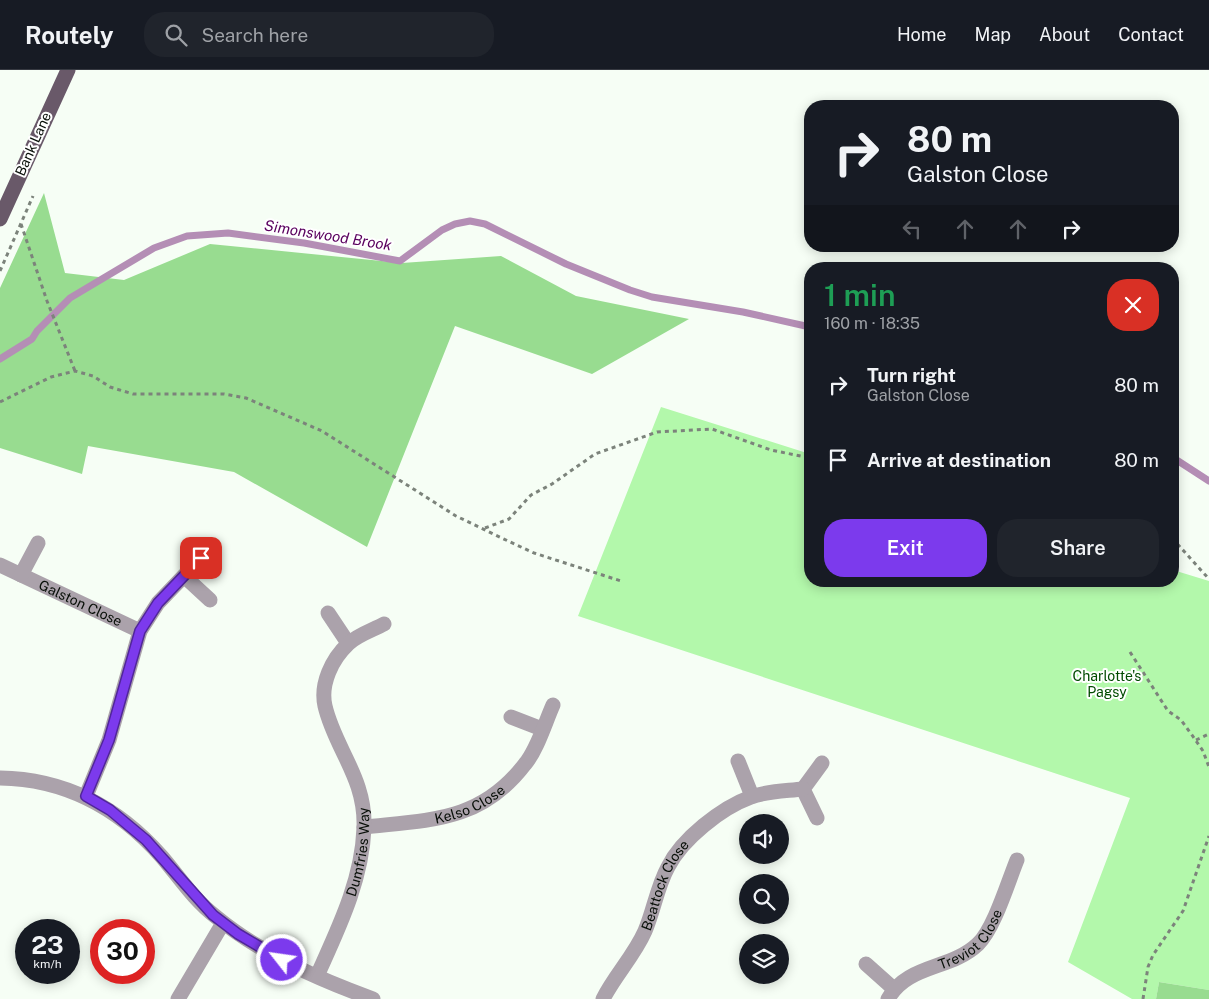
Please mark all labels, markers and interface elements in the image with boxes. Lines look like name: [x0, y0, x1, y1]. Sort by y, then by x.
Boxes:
search box: [144, 12, 494, 57]
text: Routely: [25, 21, 114, 49]
icon: search: [162, 21, 190, 49]
text: Search here: [202, 24, 308, 46]
text: Home: [897, 24, 947, 45]
text: Map: [975, 24, 1011, 45]
text: About: [1039, 24, 1090, 45]
text: Contact: [1118, 24, 1184, 45]
street label: Bank Lane: [12, 110, 54, 178]
text: 80 m: [907, 119, 992, 160]
icon: right: [824, 120, 889, 185]
text: Galston Close: [907, 161, 1048, 187]
icon: left: [898, 215, 926, 243]
icon: ahead: [951, 215, 979, 243]
icon: ahead: [1004, 215, 1032, 243]
icon: right: [1057, 215, 1085, 243]
water label: Simonswood Brook: [263, 217, 394, 254]
text: 1 min: [824, 277, 895, 313]
button: close: [1107, 279, 1159, 331]
text: 160 m · 18:35: [824, 314, 920, 333]
text: Turn right: [867, 364, 956, 386]
icon: right: [824, 371, 852, 399]
text: 80 m: [1114, 374, 1159, 396]
text: Galston Close: [867, 386, 970, 405]
icon: arrive: [824, 446, 852, 474]
text: Arrive at destination: [867, 449, 1051, 471]
text: 80 m: [1114, 449, 1159, 471]
button: Exit: [824, 519, 987, 577]
button: Share: [997, 519, 1159, 577]
pin: [180, 537, 222, 579]
icon: arrive: [187, 544, 215, 572]
street label: Galston Close: [36, 577, 125, 629]
park label: Charlotte's Pagsy: [1073, 668, 1141, 700]
street label: Kelso Close: [433, 782, 508, 827]
street label: Dumfries Way: [343, 806, 372, 898]
map controls: [739, 814, 789, 984]
button: sound: [739, 814, 789, 864]
street label: Beattock Close: [638, 837, 692, 933]
button: search: [739, 874, 789, 924]
street label: Treviot Close: [936, 907, 1005, 973]
speed limit sign: 30: [90, 919, 155, 984]
text: 23: [31, 930, 64, 960]
position arrow: [255, 933, 307, 985]
button: layers: [739, 934, 789, 984]
text: km/h: [33, 957, 62, 971]

